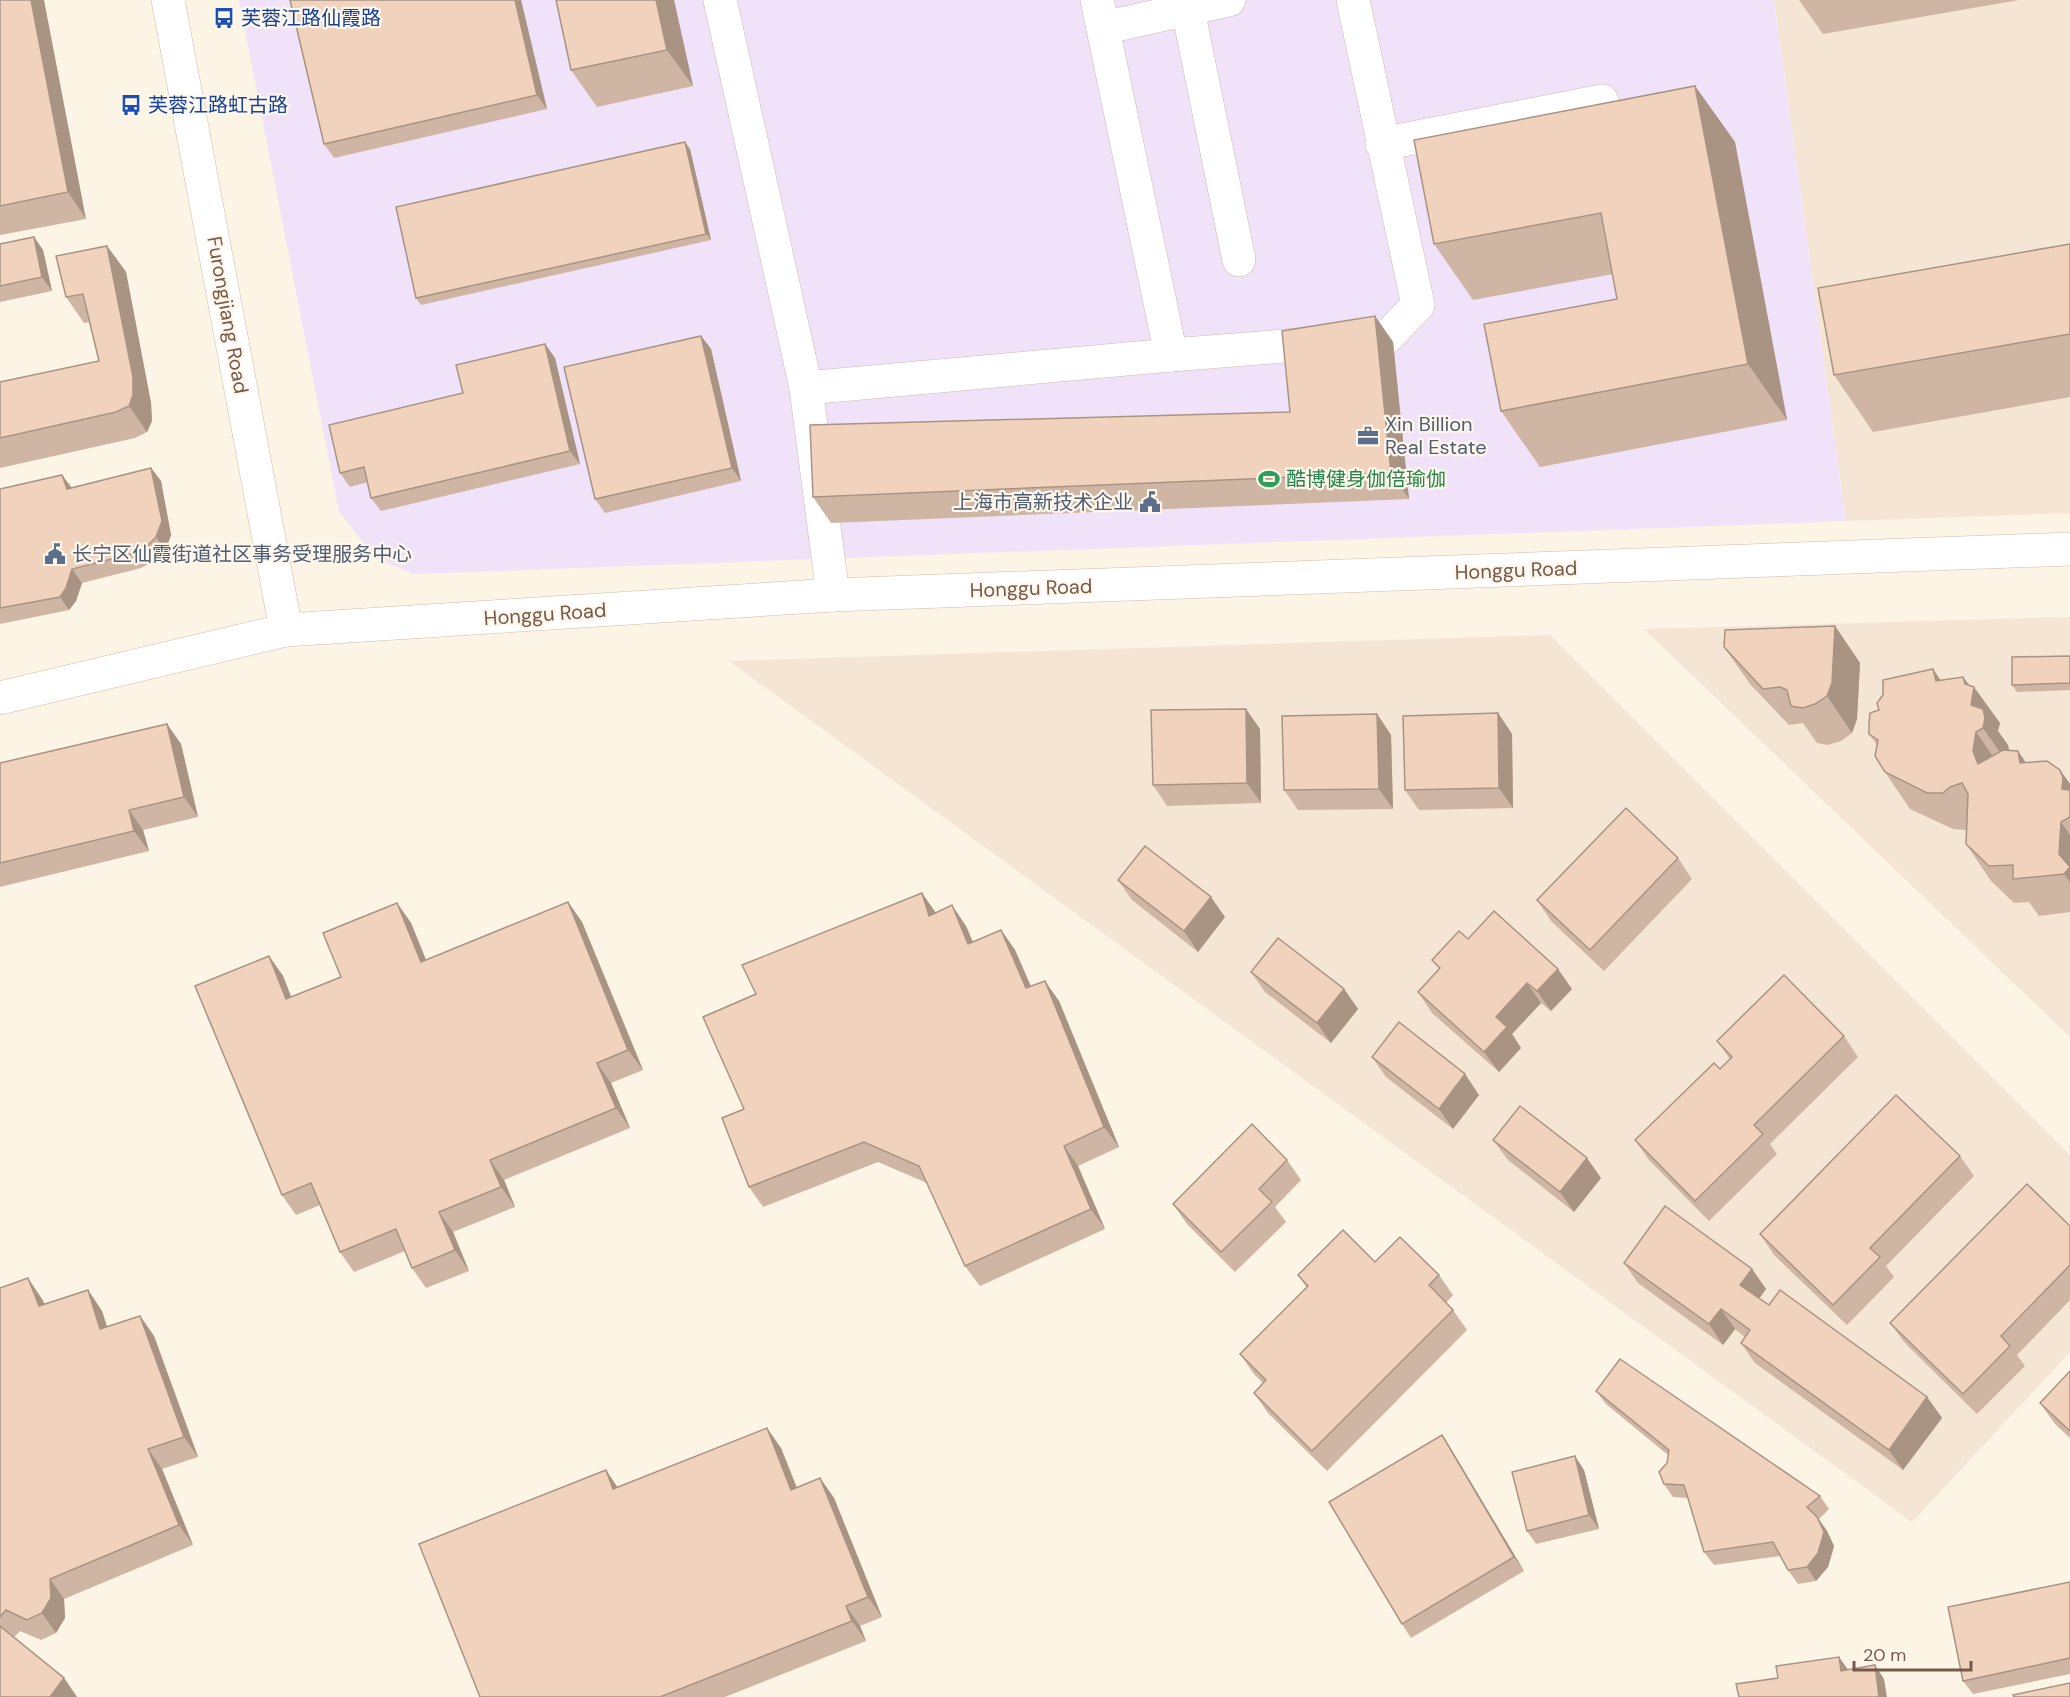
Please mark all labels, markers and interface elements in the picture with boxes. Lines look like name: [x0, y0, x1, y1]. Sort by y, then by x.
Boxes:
place label: 芙蓉江路仙霞路: [241, 5, 381, 31]
bus stop icon: 芙蓉江路仙霞路: [212, 6, 236, 30]
place label: 芙蓉江路虹古路: [148, 92, 288, 118]
bus stop icon: 芙蓉江路虹古路: [119, 93, 143, 117]
street label: Furongjiang Road: [201, 234, 255, 396]
place label: Xin Billion Real Estate: [1385, 411, 1487, 460]
office icon: Xin Billion Real Estate: [1356, 424, 1380, 448]
place label: 酷博健身伽倍瑜伽: [1286, 466, 1446, 492]
sports icon: 酷博健身伽倍瑜伽: [1257, 467, 1281, 491]
place label: 上海市高新技术企业: [953, 489, 1133, 515]
public building icon: 上海市高新技术企业: [1138, 490, 1162, 514]
place label: 长宁区仙霞街道社区事务受理服务中心: [72, 541, 412, 567]
public building icon: 长宁区仙霞街道社区事务受理服务中心: [43, 542, 67, 566]
street label: Honggu Road: [1454, 555, 1578, 585]
street label: Honggu Road: [969, 573, 1093, 603]
street label: Honggu Road: [483, 597, 607, 631]
scale bar: [1854, 1634, 1971, 1672]
text: 20 m: [1863, 1643, 1906, 1667]

